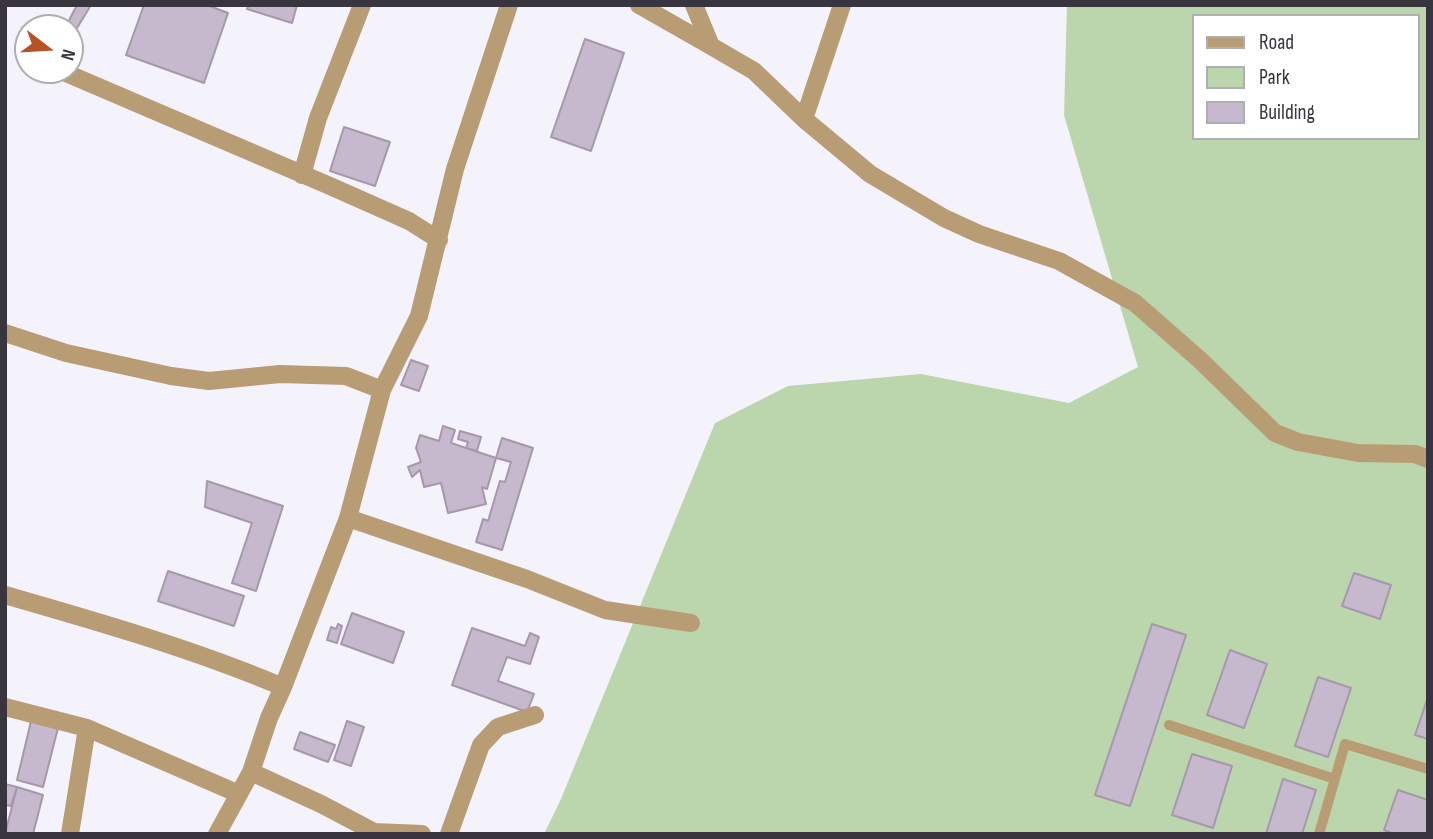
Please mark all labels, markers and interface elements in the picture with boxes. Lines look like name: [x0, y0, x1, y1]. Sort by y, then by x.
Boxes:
north arrow: [14, 14, 84, 84]
legend: [1192, 14, 1419, 140]
text: Road: [1259, 30, 1294, 55]
text: N: [55, 46, 80, 63]
text: Park: [1259, 65, 1290, 90]
text: Building: [1259, 100, 1315, 125]

